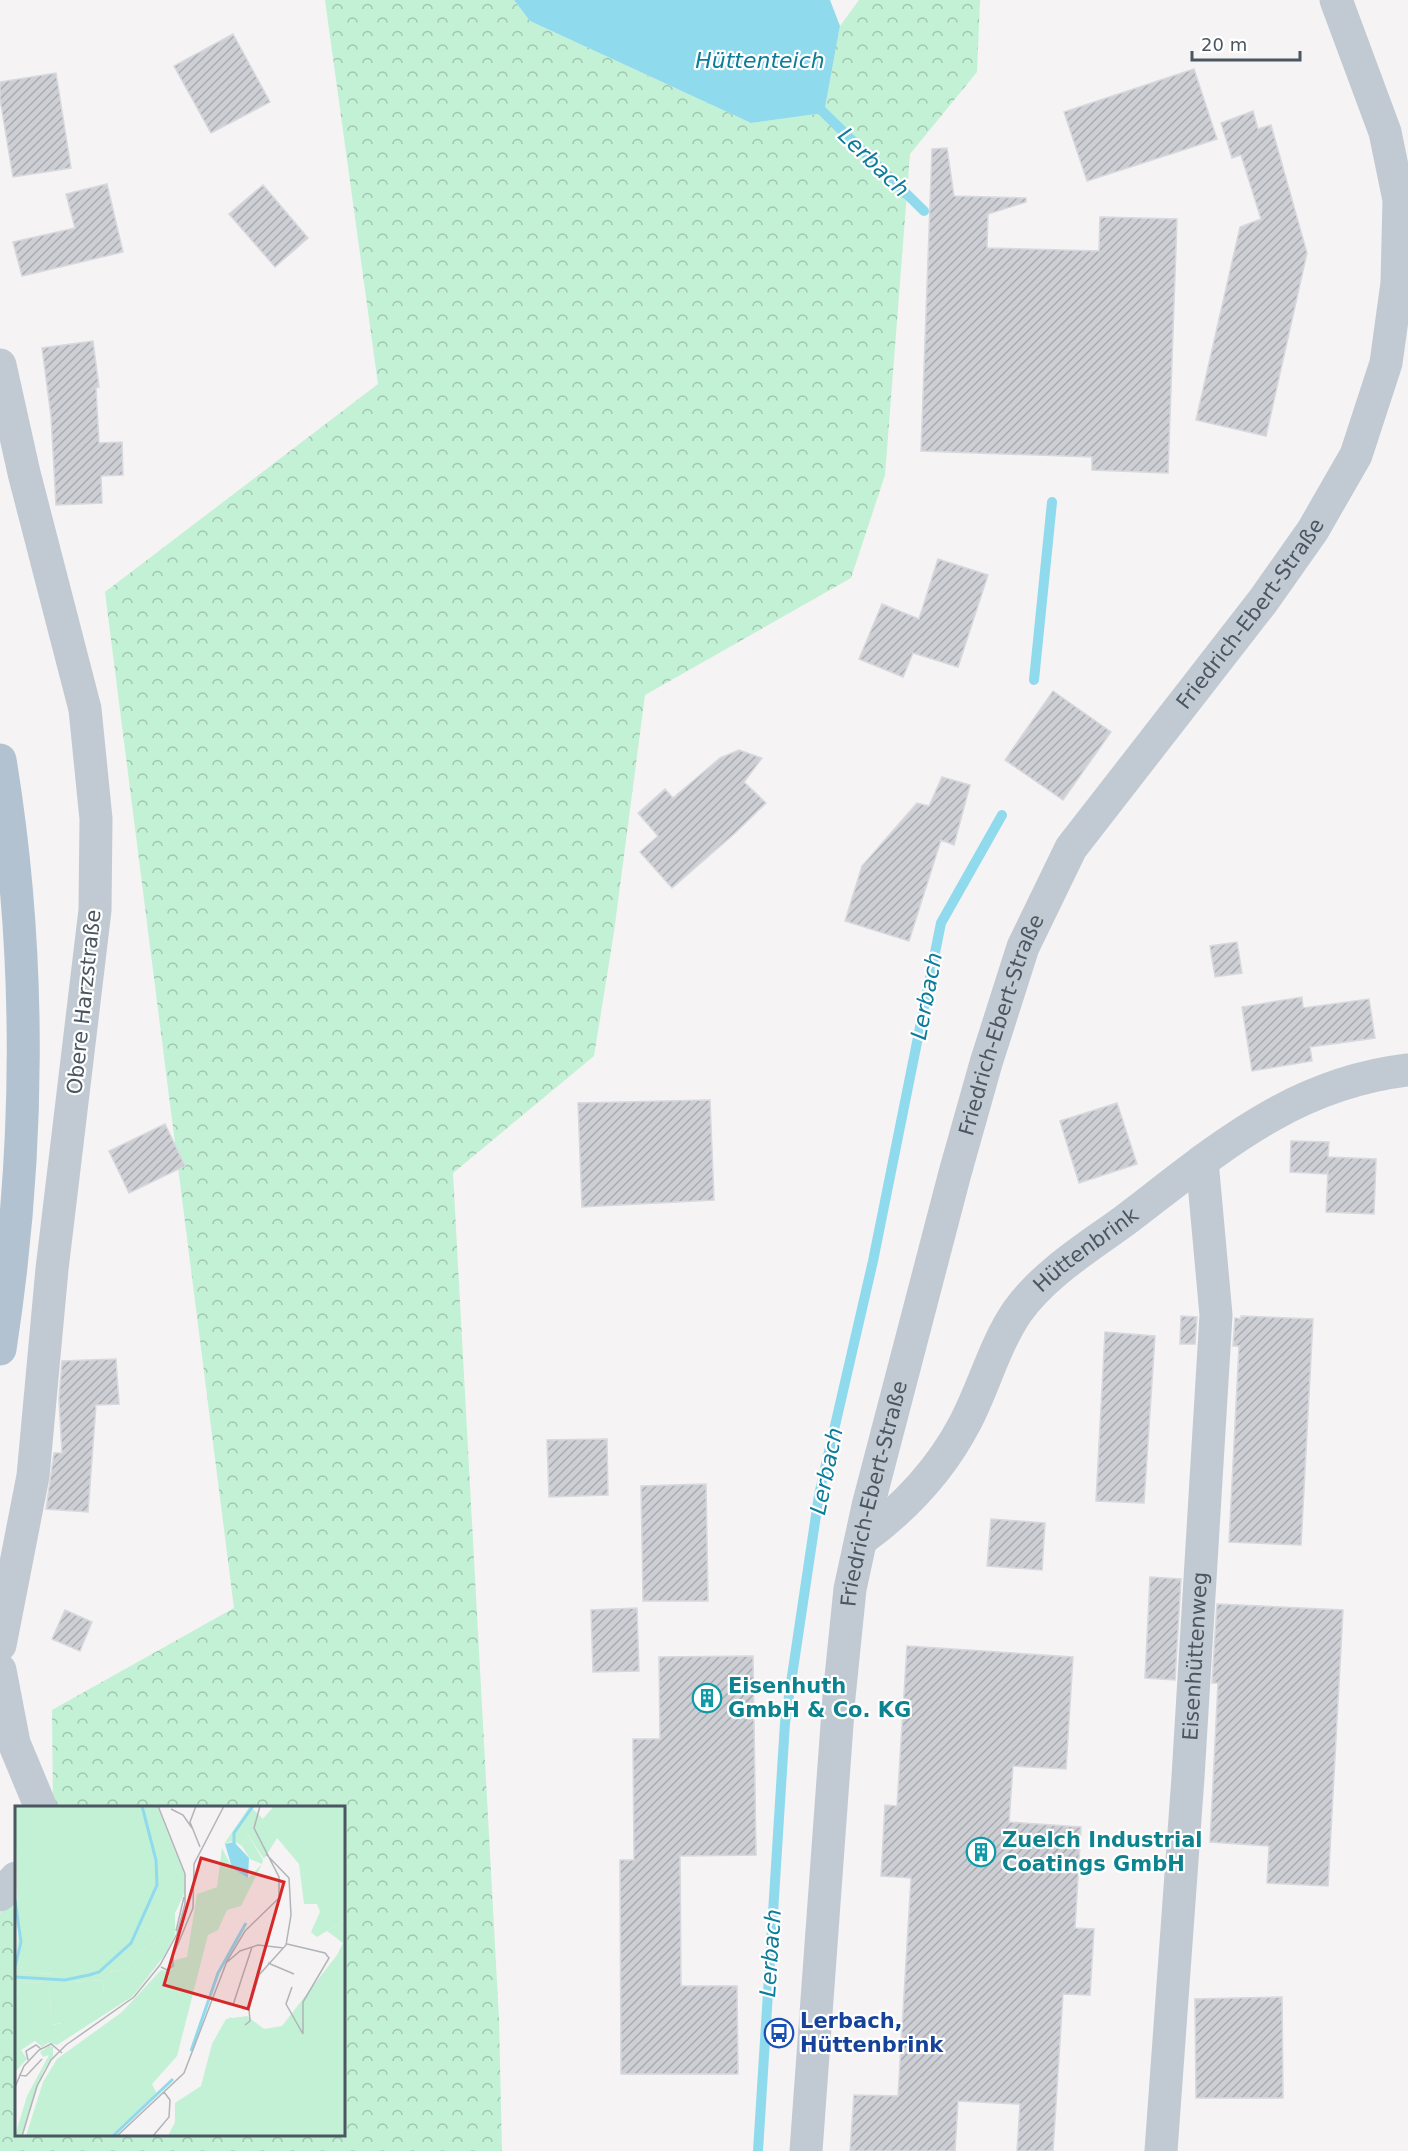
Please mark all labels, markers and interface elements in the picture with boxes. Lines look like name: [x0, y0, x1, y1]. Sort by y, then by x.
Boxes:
scale bar: [1192, 24, 1300, 62]
text: 20 m: [1201, 34, 1247, 55]
water label: Hüttenteich: [695, 48, 825, 73]
water label: Lerbach: [833, 123, 914, 202]
street label: Friedrich-Ebert-Straße: [1172, 514, 1329, 714]
street label: Obere Harzstraße: [62, 908, 106, 1096]
street label: Friedrich-Ebert-Straße: [954, 910, 1049, 1138]
water label: Lerbach: [906, 950, 947, 1042]
street label: Hüttenbrink: [1028, 1202, 1144, 1297]
street label: Friedrich-Ebert-Straße: [836, 1378, 912, 1608]
water label: Lerbach: [805, 1425, 848, 1517]
street label: Eisenhüttenweg: [1178, 1571, 1212, 1741]
place label: Eisenhuth GmbH & Co. KG: [728, 1674, 911, 1722]
building icon: Eisenhuth GmbH & Co. KG: [691, 1682, 723, 1714]
inset map: [15, 1806, 345, 2136]
place label: Zuelch Industrial Coatings GmbH: [1002, 1828, 1203, 1876]
building icon: Zuelch Industrial Coatings GmbH: [965, 1836, 997, 1868]
water label: Lerbach: [755, 1908, 786, 1998]
place label: Lerbach, Hüttenbrink: [800, 2009, 944, 2057]
bus stop icon: Lerbach, Hüttenbrink: [763, 2017, 795, 2049]

